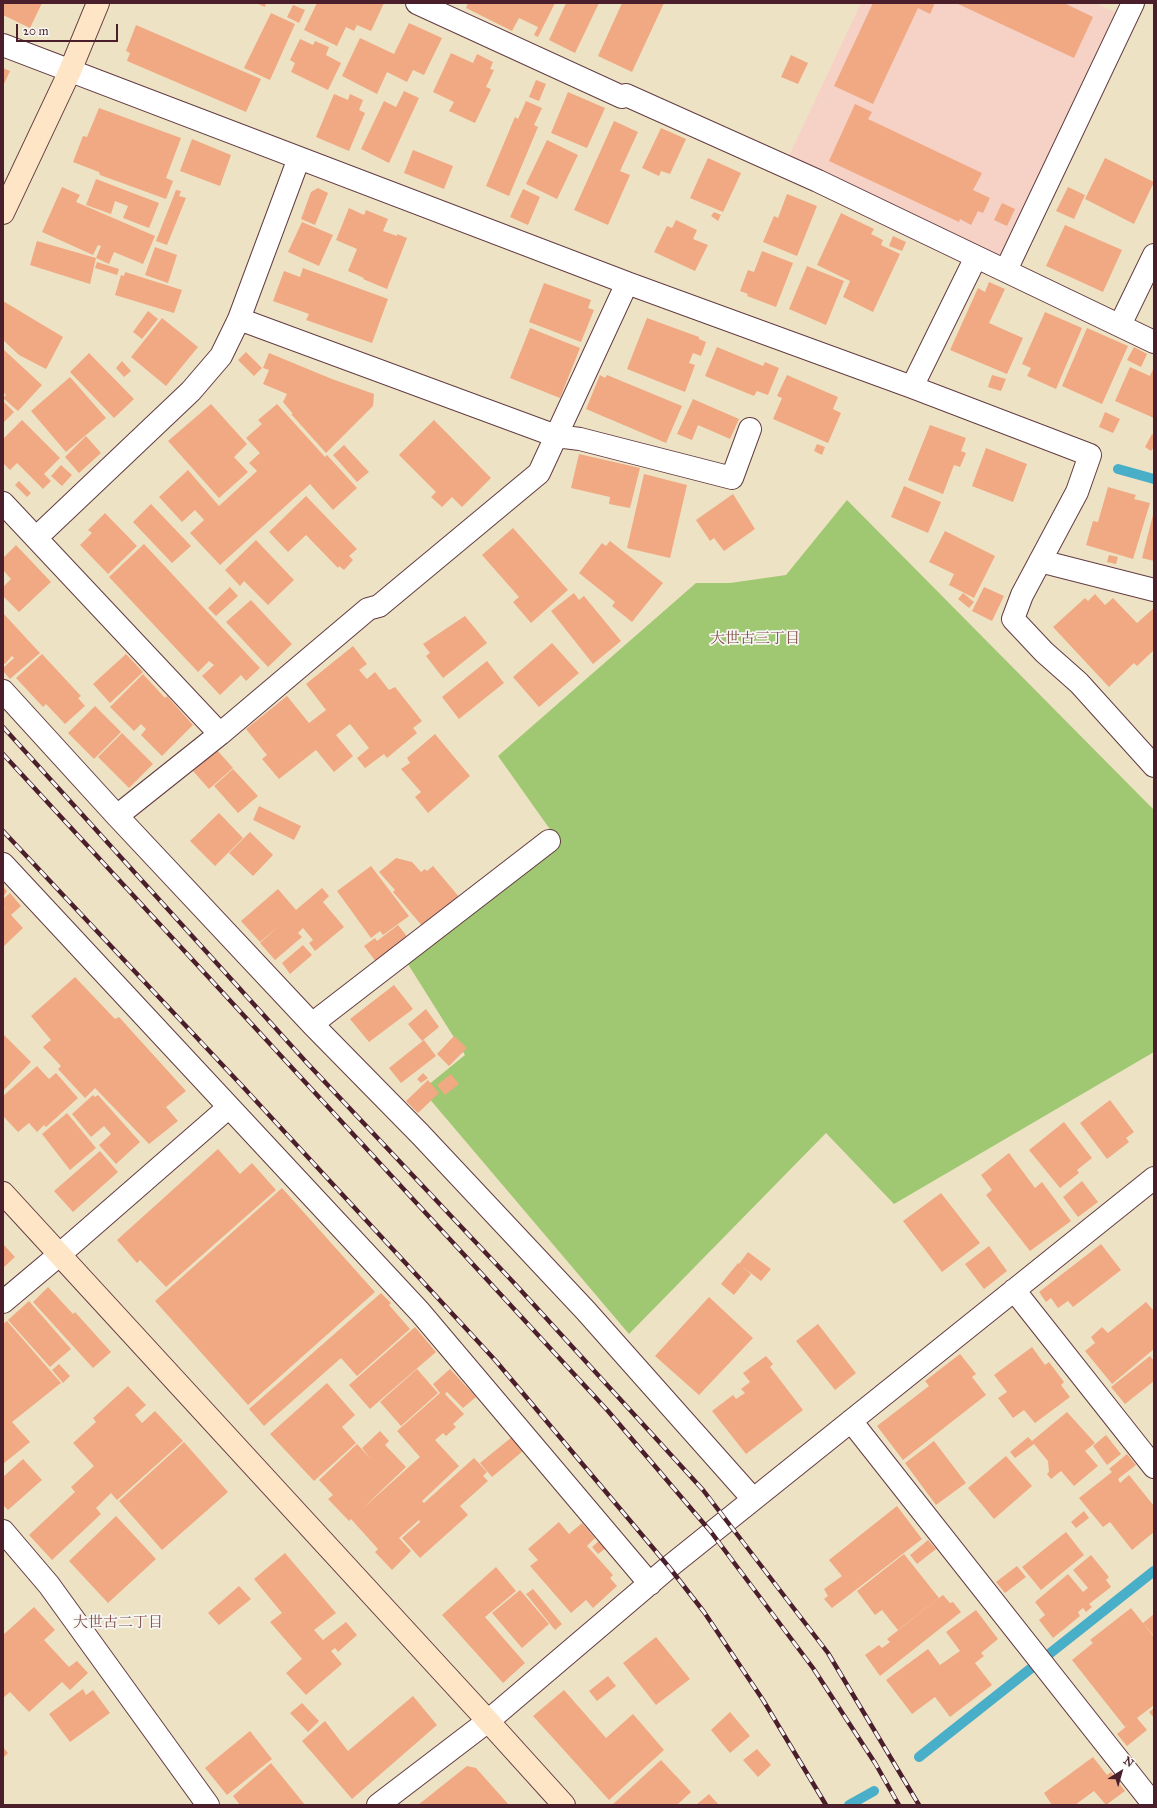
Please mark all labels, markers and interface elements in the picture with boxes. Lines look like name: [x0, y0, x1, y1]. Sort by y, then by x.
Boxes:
scale bar: [18, 16, 120, 42]
text: 20 m: [23, 24, 49, 38]
district label: 大世古三丁目: [710, 630, 800, 648]
district label: 大世古二丁目: [73, 1614, 163, 1632]
north arrow: [1101, 1752, 1141, 1792]
text: N: [1121, 1754, 1136, 1770]

